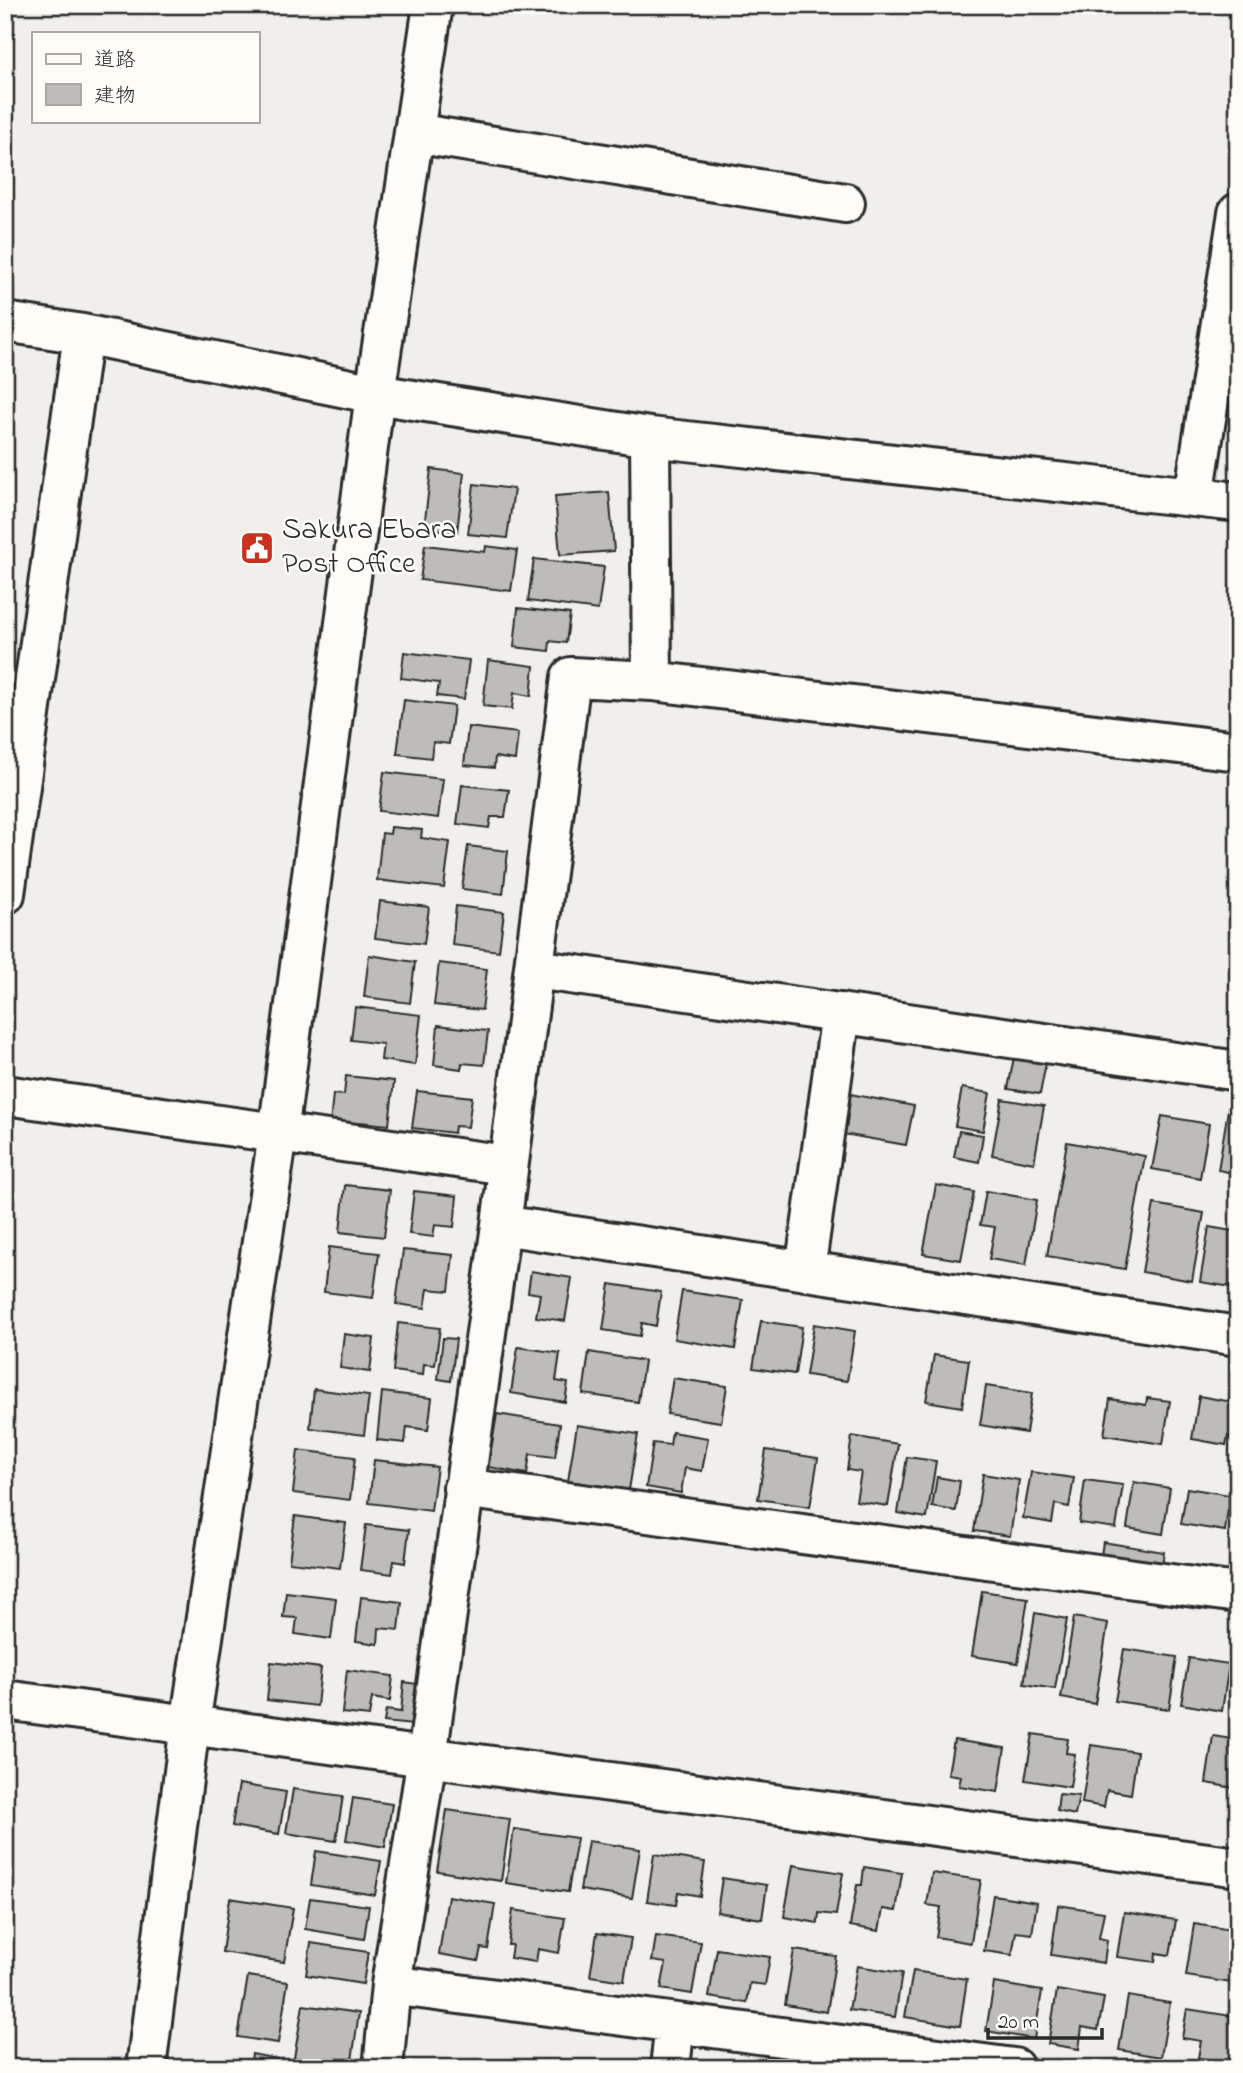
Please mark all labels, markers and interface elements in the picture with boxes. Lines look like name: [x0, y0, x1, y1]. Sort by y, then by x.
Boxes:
legend: [32, 32, 259, 122]
text: 道路: [94, 46, 136, 76]
text: 建物: [94, 82, 136, 112]
place label: Sakura Ebara Post Office: [282, 509, 456, 587]
public building icon: Sakura Ebara Post Office: [238, 529, 276, 567]
scale bar: [988, 1996, 1101, 2040]
text: 20 m: [998, 2008, 1039, 2038]

